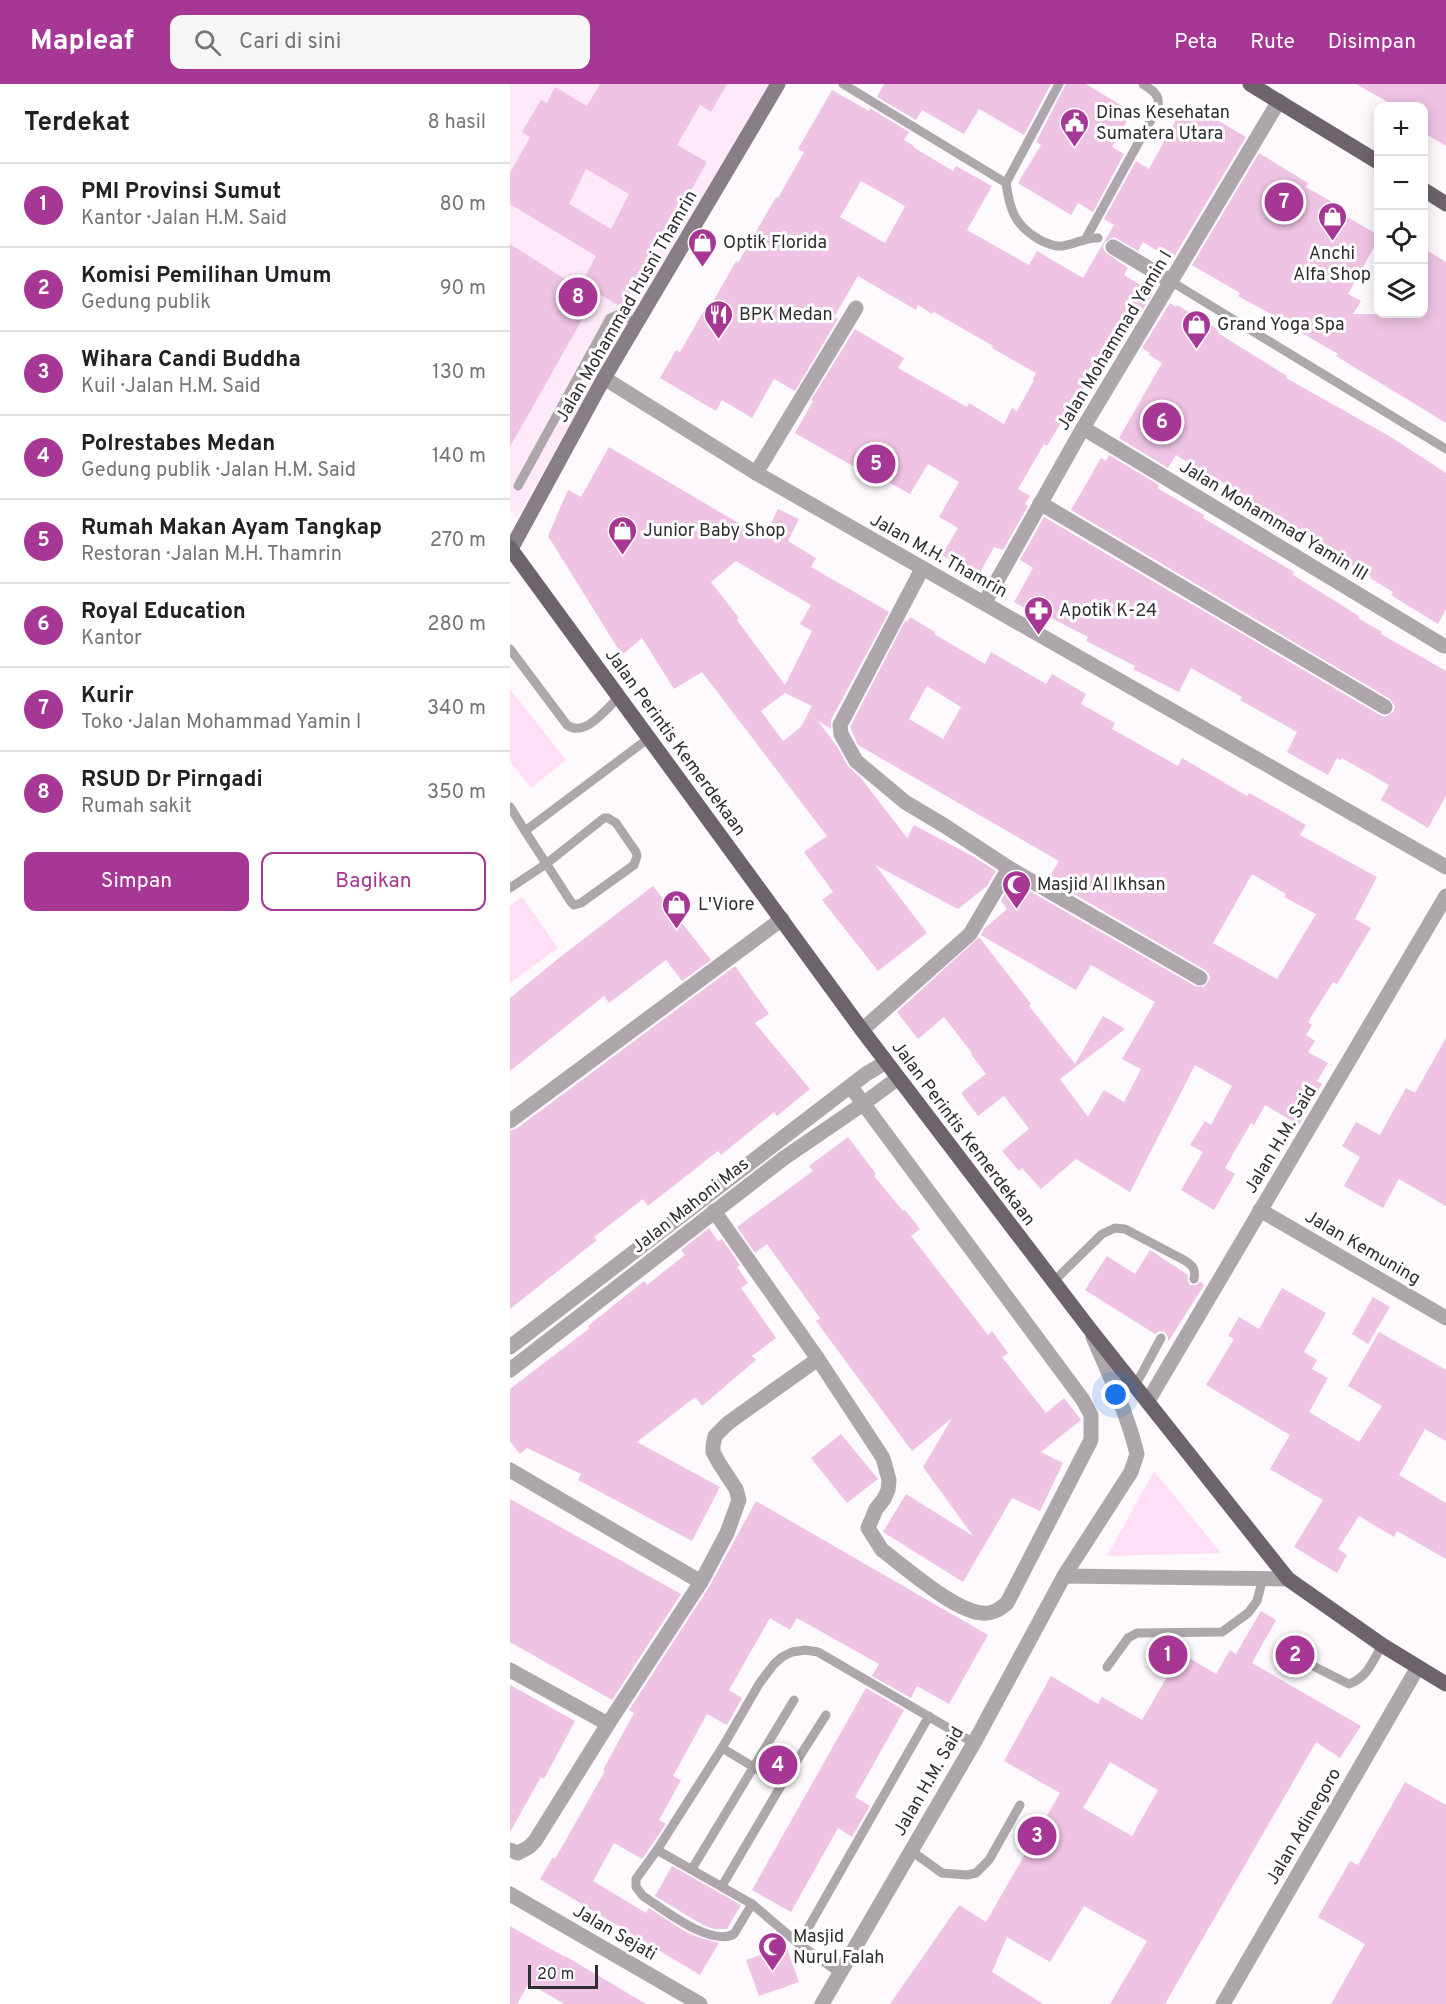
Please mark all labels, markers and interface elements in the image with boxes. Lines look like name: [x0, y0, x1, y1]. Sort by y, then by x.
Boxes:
search box: [170, 15, 590, 69]
text: Mapleaf: [30, 24, 134, 60]
icon: search: [191, 26, 224, 59]
text: Cari di sini: [239, 29, 341, 56]
text: Peta: [1174, 29, 1217, 56]
text: Rute: [1250, 29, 1295, 56]
text: Disimpan: [1328, 29, 1416, 56]
place label: Dinas Kesehatan Sumatera Utara: [1096, 102, 1230, 146]
map controls: [1374, 102, 1428, 318]
button: +: [1374, 102, 1428, 156]
public building icon: Dinas Kesehatan Sumatera Utara: [1059, 106, 1091, 148]
text: Terdekat: [24, 107, 130, 140]
text: 8 hasil: [428, 110, 486, 136]
button: −: [1374, 156, 1428, 210]
text: PMI Provinsi Sumut: [81, 179, 281, 206]
pin: 7: [1264, 180, 1304, 224]
street label: Jalan Mohammad Husni Thamrin: [551, 187, 703, 427]
text: 1: [40, 192, 48, 218]
text: 80 m: [440, 192, 486, 218]
shop icon: Anchi Alfa Shop: [1316, 200, 1348, 242]
text: Kantor · Jalan H.M. Said: [81, 206, 287, 232]
button: locate: [1374, 210, 1428, 264]
shop icon: Optik Florida: [686, 226, 718, 268]
place label: Optik Florida: [723, 232, 827, 255]
place label: Anchi Alfa Shop: [1293, 243, 1371, 287]
street label: Jalan Mohammad Yamin I: [1052, 247, 1178, 435]
text: Komisi Pemilihan Umum: [81, 263, 331, 290]
button: layers: [1374, 264, 1428, 318]
pin: 8: [558, 274, 598, 320]
text: 2: [37, 276, 50, 302]
text: 90 m: [440, 276, 486, 302]
text: Gedung publik: [81, 290, 211, 316]
restaurant icon: BPK Medan: [702, 298, 734, 340]
place label: BPK Medan: [739, 304, 833, 327]
shop icon: Grand Yoga Spa: [1180, 308, 1212, 350]
place label: Grand Yoga Spa: [1217, 314, 1345, 337]
text: Wihara Candi Buddha: [81, 347, 301, 374]
text: 3: [38, 360, 50, 386]
text: 130 m: [432, 360, 486, 386]
text: Kuil · Jalan H.M. Said: [81, 374, 261, 400]
pin: 6: [1142, 400, 1182, 444]
text: Polrestabes Medan: [81, 431, 275, 458]
pin: 5: [856, 442, 896, 487]
text: 4: [37, 444, 50, 470]
text: 140 m: [432, 444, 486, 470]
street label: Jalan Mohammad Yamin III: [1175, 456, 1372, 587]
text: Gedung publik · Jalan H.M. Said: [81, 458, 356, 484]
street label: Jalan M.H. Thamrin: [865, 509, 1011, 604]
shop icon: Junior Baby Shop: [606, 514, 638, 556]
text: Rumah Makan Ayam Tangkap: [81, 515, 382, 542]
place label: Junior Baby Shop: [643, 520, 786, 543]
text: 5: [37, 528, 50, 554]
text: 270 m: [430, 528, 486, 554]
text: Restoran · Jalan M.H. Thamrin: [81, 542, 342, 568]
pharmacy icon: Apotik K-24: [1022, 594, 1054, 636]
text: Royal Education: [81, 599, 246, 626]
place label: Apotik K-24: [1059, 600, 1157, 623]
text: 6: [37, 612, 50, 638]
text: 280 m: [427, 612, 486, 638]
text: Kantor: [81, 626, 142, 652]
street label: Jalan Perintis Kemerdekaan: [599, 645, 750, 841]
text: Kurir: [81, 683, 134, 710]
text: 7: [38, 696, 49, 722]
text: 340 m: [427, 696, 486, 722]
text: Toko · Jalan Mohammad Yamin I: [81, 710, 361, 736]
text: RSUD Dr Pirngadi: [81, 767, 263, 794]
text: 8: [37, 780, 50, 806]
text: 350 m: [427, 780, 486, 806]
text: Rumah sakit: [81, 794, 192, 820]
button: Simpan: [24, 852, 249, 911]
button: Bagikan: [261, 852, 486, 911]
mosque icon: Masjid Al Ikhsan: [1000, 868, 1032, 910]
place label: Masjid Al Ikhsan: [1037, 874, 1166, 897]
shop icon: L'Viore: [661, 888, 693, 930]
place label: L'Viore: [698, 894, 754, 917]
street label: Jalan Perintis Kemerdekaan: [886, 1037, 1040, 1231]
street label: Jalan H.M. Said: [1240, 1081, 1323, 1198]
street label: Jalan Mahoni Mas: [628, 1153, 754, 1259]
street label: Jalan Kemuning: [1300, 1206, 1424, 1291]
your location: [1101, 1380, 1130, 1409]
pin: 1: [1148, 1632, 1188, 1678]
pin: 2: [1276, 1632, 1314, 1678]
street label: Jalan H.M. Said: [889, 1723, 970, 1840]
pin: 4: [758, 1742, 798, 1788]
street label: Jalan Adinegoro: [1262, 1764, 1347, 1889]
pin: 3: [1018, 1814, 1056, 1858]
street label: Jalan Sejati: [568, 1900, 660, 1967]
place label: Masjid Nurul Falah: [793, 1926, 884, 1970]
mosque icon: Masjid Nurul Falah: [756, 1930, 788, 1972]
scale bar: [528, 1962, 598, 1990]
text: 20 m: [537, 1965, 574, 1985]

